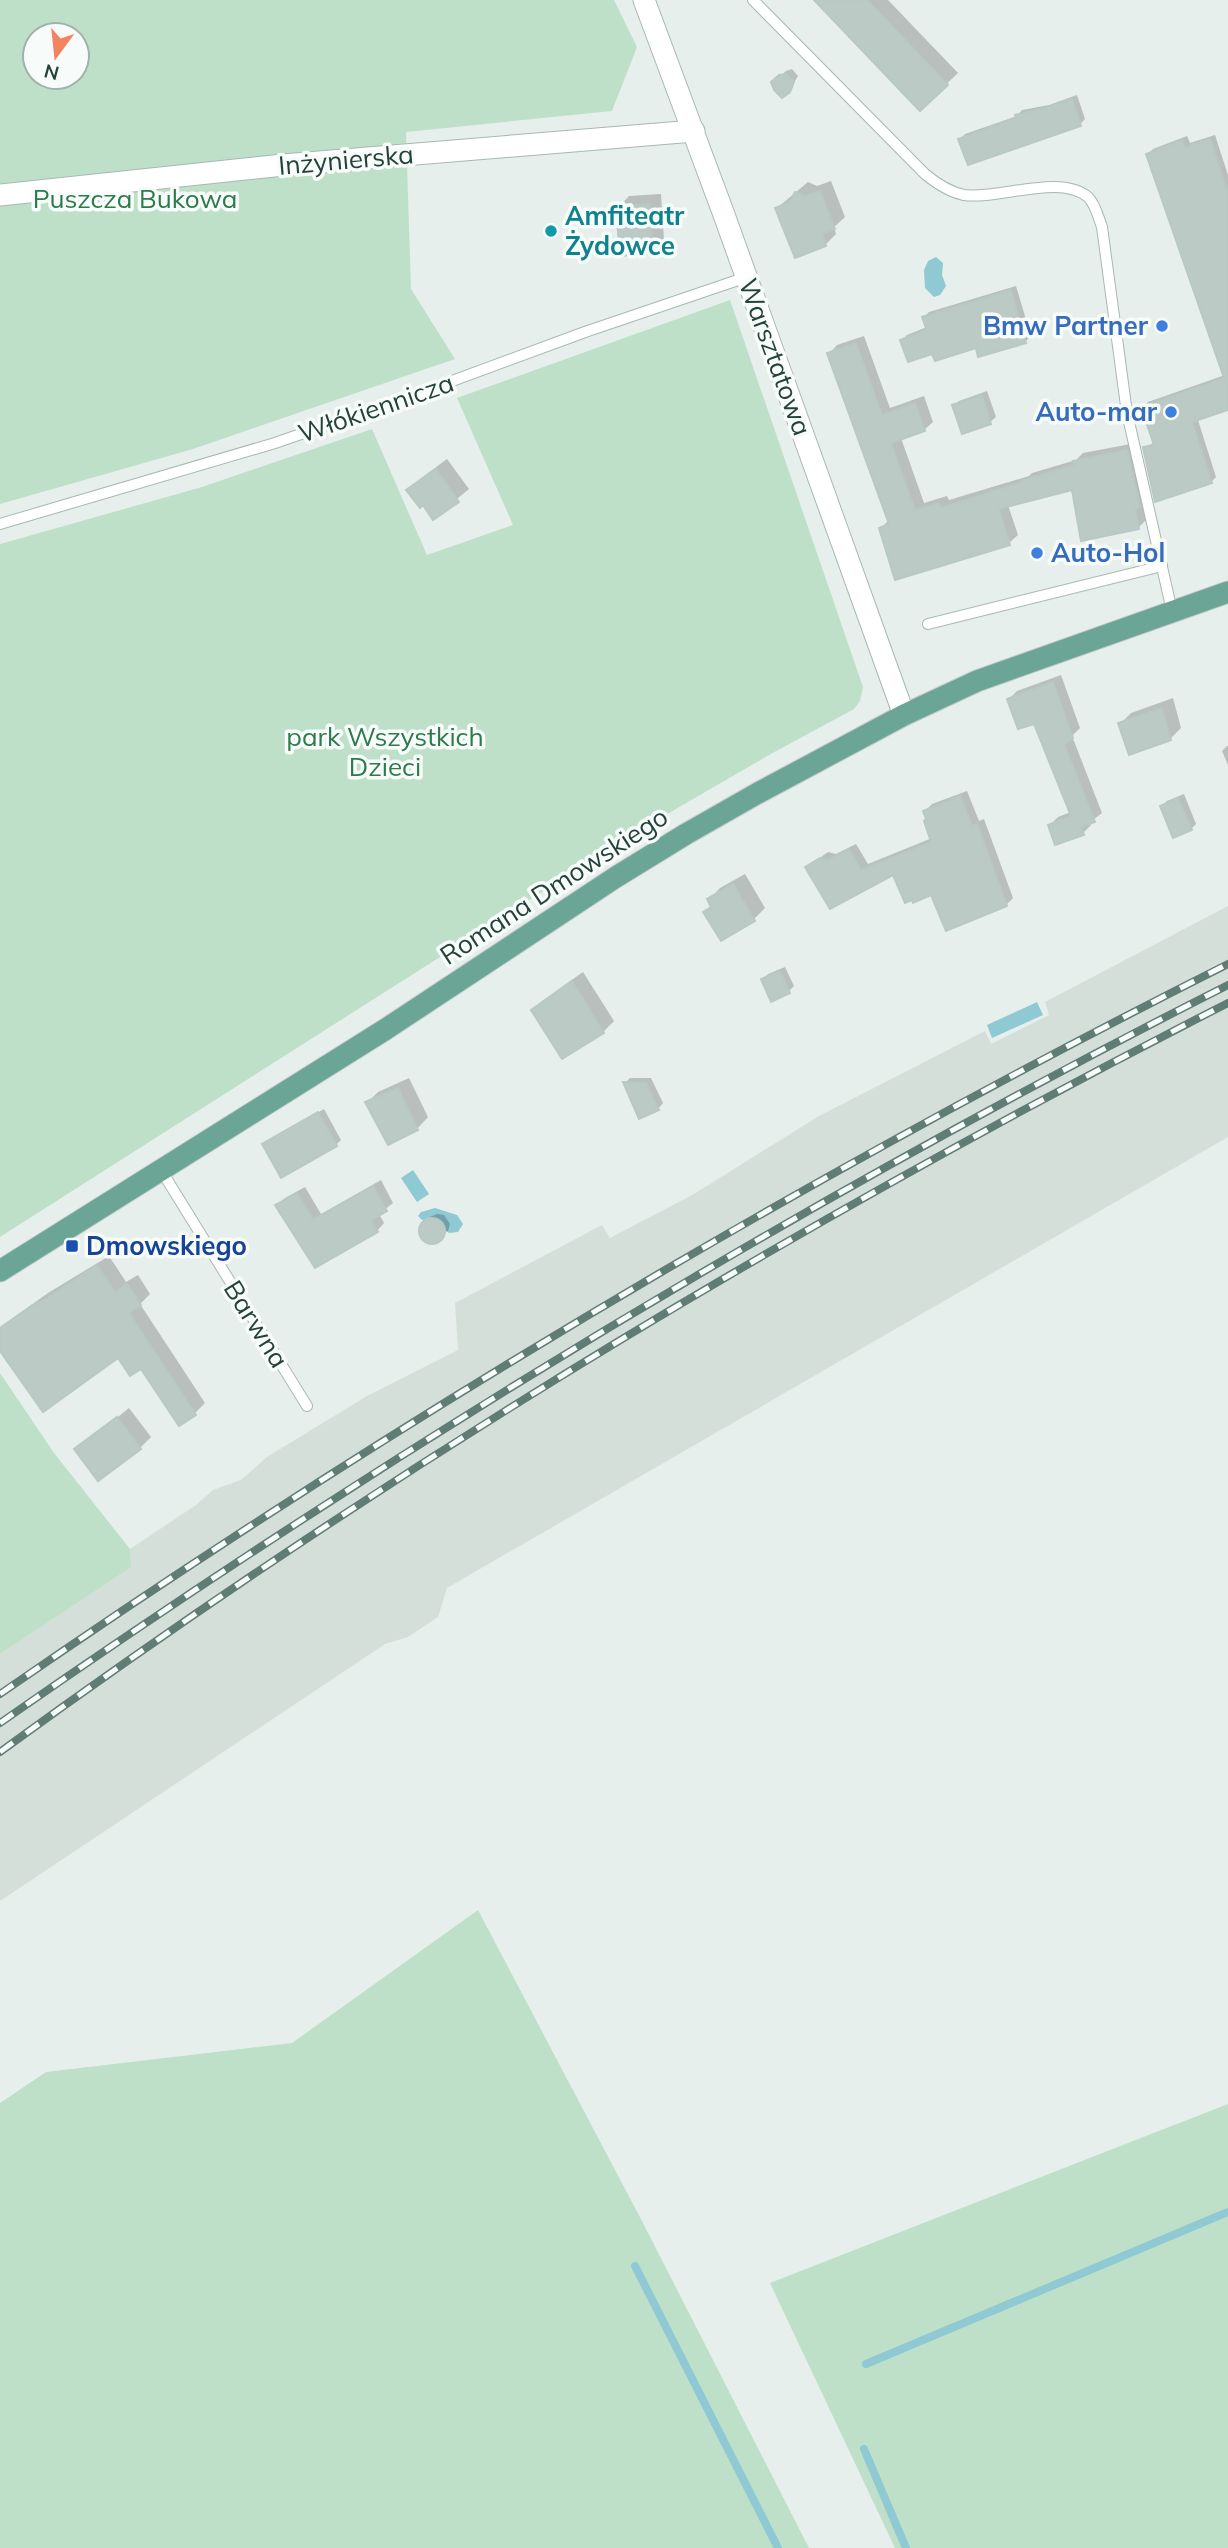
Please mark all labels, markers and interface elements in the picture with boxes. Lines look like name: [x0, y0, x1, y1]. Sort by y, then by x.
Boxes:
north arrow: [21, 21, 91, 91]
text: N: [42, 59, 62, 86]
street label: Inżynierska: [277, 137, 415, 182]
park label: Puszcza Bukowa: [33, 182, 237, 215]
place label: Amfiteatr Żydowce: [565, 199, 685, 262]
marker: Amfiteatr Żydowce: [543, 223, 559, 239]
street label: Warsztatowa: [732, 274, 819, 440]
place label: Bmw Partner: [983, 309, 1149, 342]
marker: Bmw Partner: [1154, 318, 1170, 334]
street label: Włókiennicza: [294, 366, 458, 450]
place label: Auto-mar: [1035, 395, 1158, 428]
marker: Auto-mar: [1163, 404, 1179, 420]
place label: Auto-Hol: [1051, 536, 1165, 569]
marker: Auto-Hol: [1029, 545, 1045, 561]
park label: park Wszystkich Dzieci: [286, 720, 484, 783]
street label: Romana Dmowskiego: [434, 800, 674, 972]
place label: Dmowskiego: [86, 1229, 247, 1262]
marker: Dmowskiego: [64, 1238, 80, 1254]
street label: Barwna: [217, 1274, 296, 1374]

